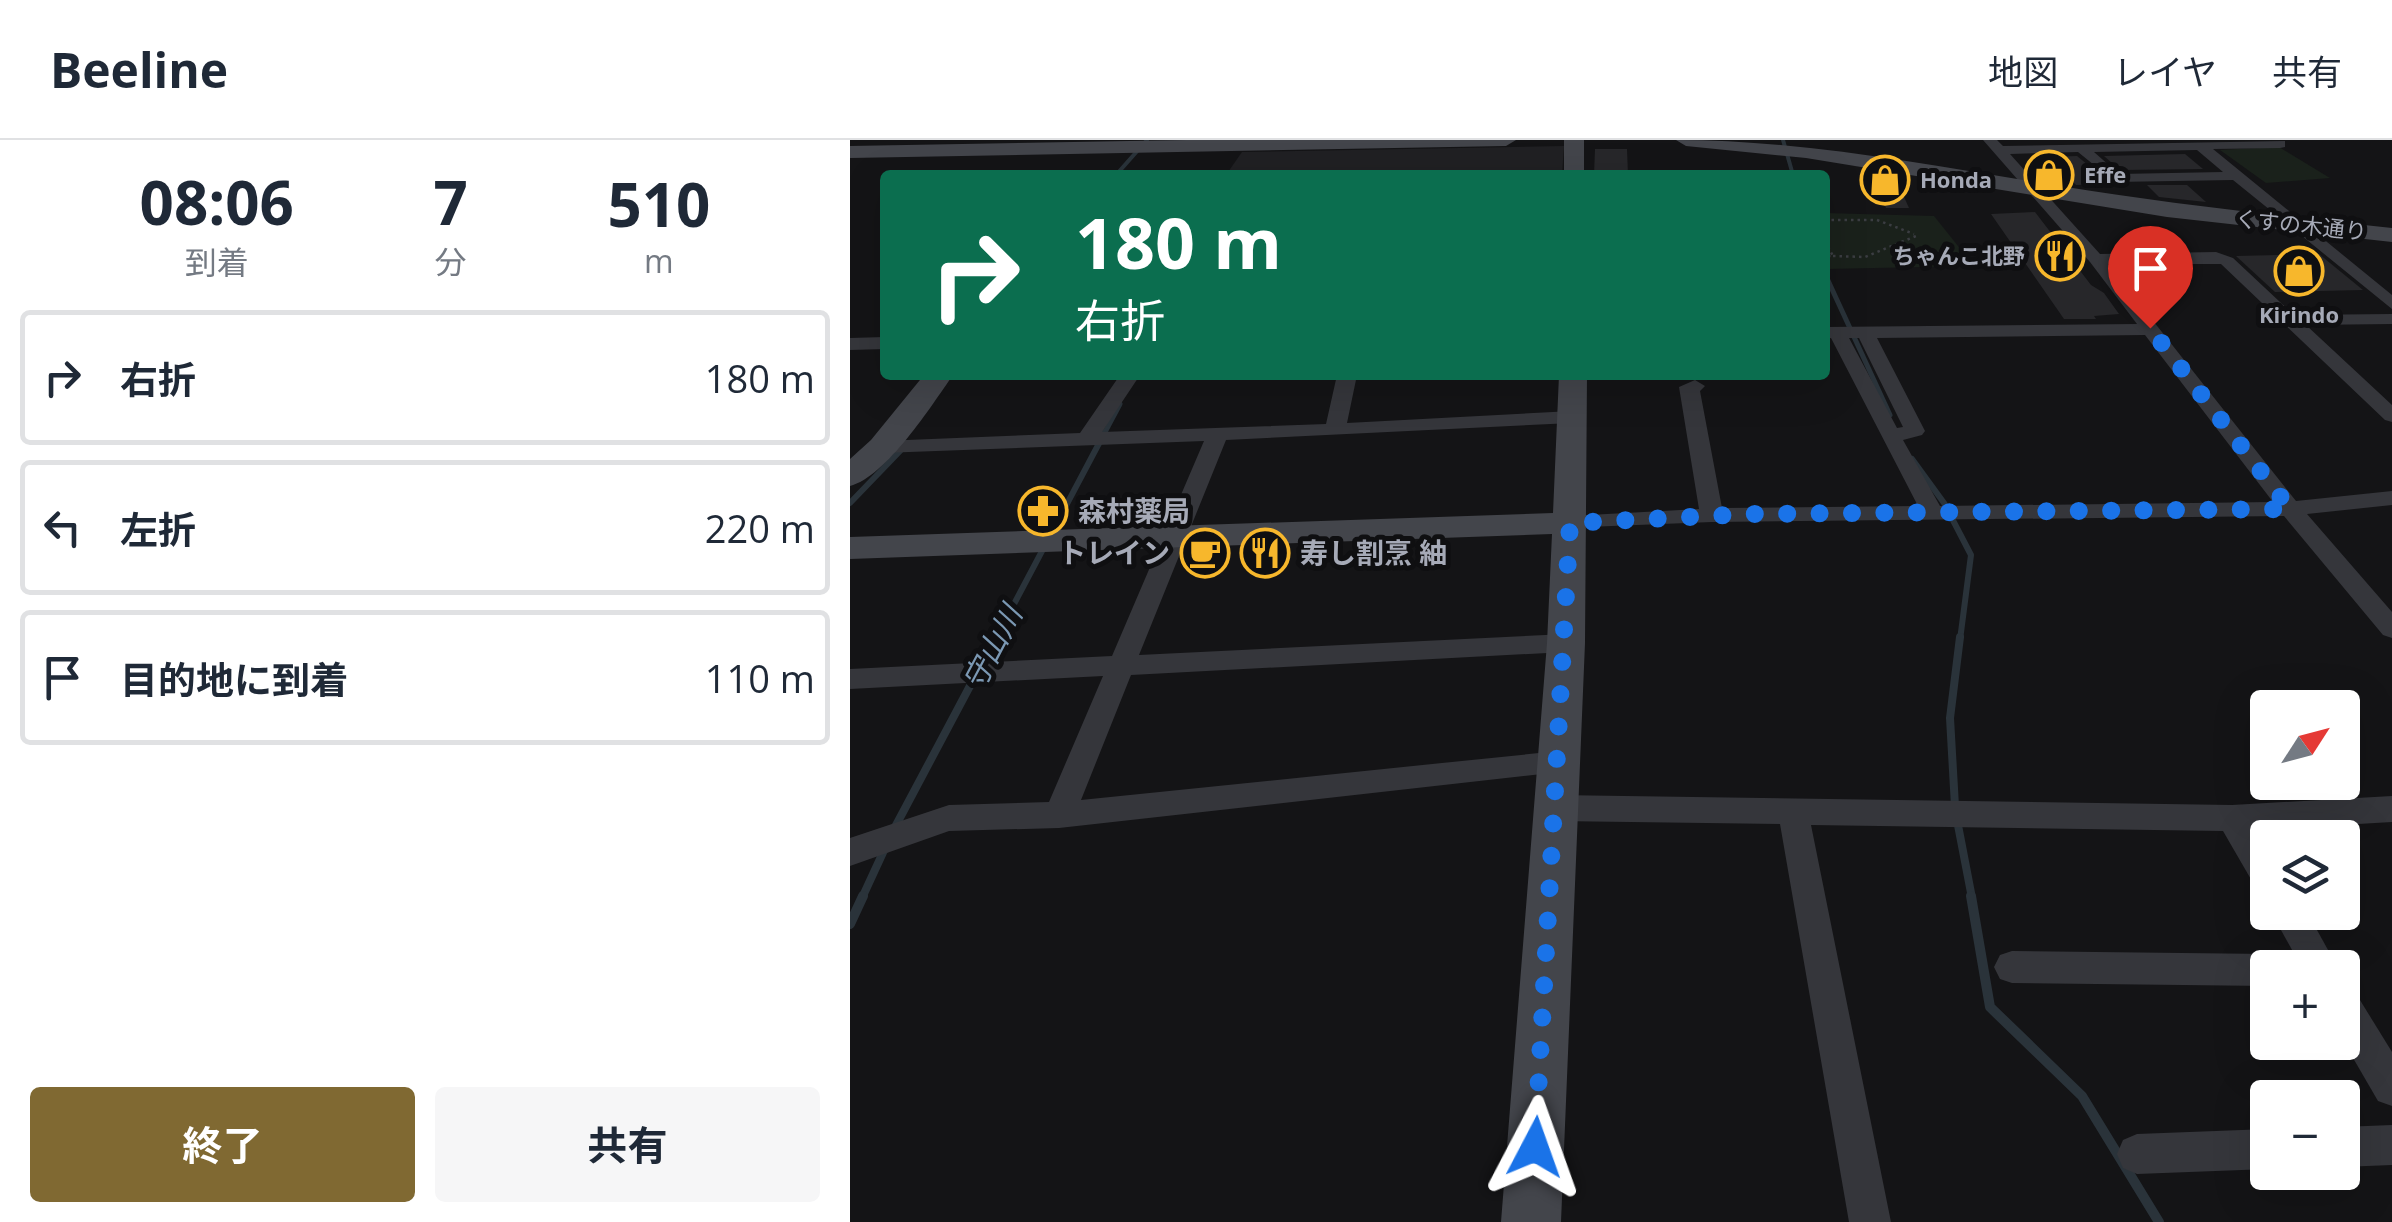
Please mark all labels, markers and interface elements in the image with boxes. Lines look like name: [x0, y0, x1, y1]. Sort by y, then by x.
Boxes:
text: Beeline: [50, 37, 228, 102]
text: 地図: [1988, 48, 2058, 95]
text: レイヤ: [2113, 48, 2217, 95]
text: 共有: [2272, 48, 2342, 95]
shop icon: Effe: [2023, 149, 2075, 201]
shop icon: Honda: [1859, 154, 1911, 206]
place label: Effe: [2084, 159, 2126, 189]
text: 08:06: [140, 161, 294, 243]
text: 7: [434, 161, 468, 243]
text: 510: [607, 163, 710, 245]
place label: Honda: [1920, 164, 1992, 194]
text: 180 m: [1075, 194, 1282, 290]
street label: くすの木通り: [2234, 202, 2368, 246]
icon: right: [910, 210, 1040, 340]
pin: [2108, 226, 2193, 329]
restaurant icon: ちゃんこ北野: [2034, 230, 2086, 282]
text: m: [644, 239, 674, 282]
text: 到着: [185, 240, 249, 283]
text: 分: [435, 240, 467, 283]
place label: ちゃんこ北野: [1893, 240, 2025, 270]
icon: arrive: [2123, 241, 2178, 296]
shop icon: Kirindo: [2273, 245, 2325, 297]
text: 右折: [1075, 289, 1165, 350]
place label: Kirindo: [2259, 299, 2339, 329]
icon: right: [35, 350, 90, 405]
text: 180 m: [705, 352, 815, 404]
text: 右折: [120, 353, 196, 405]
pharmacy icon: 森村薬局: [1017, 485, 1069, 537]
place label: 森村薬局: [1078, 491, 1190, 529]
icon: left: [35, 500, 90, 555]
text: 220 m: [705, 502, 815, 554]
text: 左折: [120, 503, 196, 555]
cafe icon: トレイン: [1179, 527, 1231, 579]
restaurant icon: 寿し割烹 紬: [1239, 527, 1291, 579]
place label: トレイン: [1058, 533, 1170, 571]
place label: 寿し割烹 紬: [1300, 533, 1447, 571]
water label: 守山川: [952, 595, 1032, 697]
icon: arrive: [35, 650, 90, 705]
text: 110 m: [705, 652, 815, 704]
text: 目的地に到着: [120, 653, 348, 705]
north arrow: [2250, 690, 2360, 800]
map controls: [2250, 690, 2360, 1190]
button: layers: [2250, 820, 2360, 930]
button: +: [2250, 950, 2360, 1060]
button: −: [2250, 1080, 2360, 1190]
button: 終了: [30, 1087, 415, 1202]
button: 共有: [435, 1087, 820, 1202]
position arrow: [1483, 1095, 1587, 1199]

